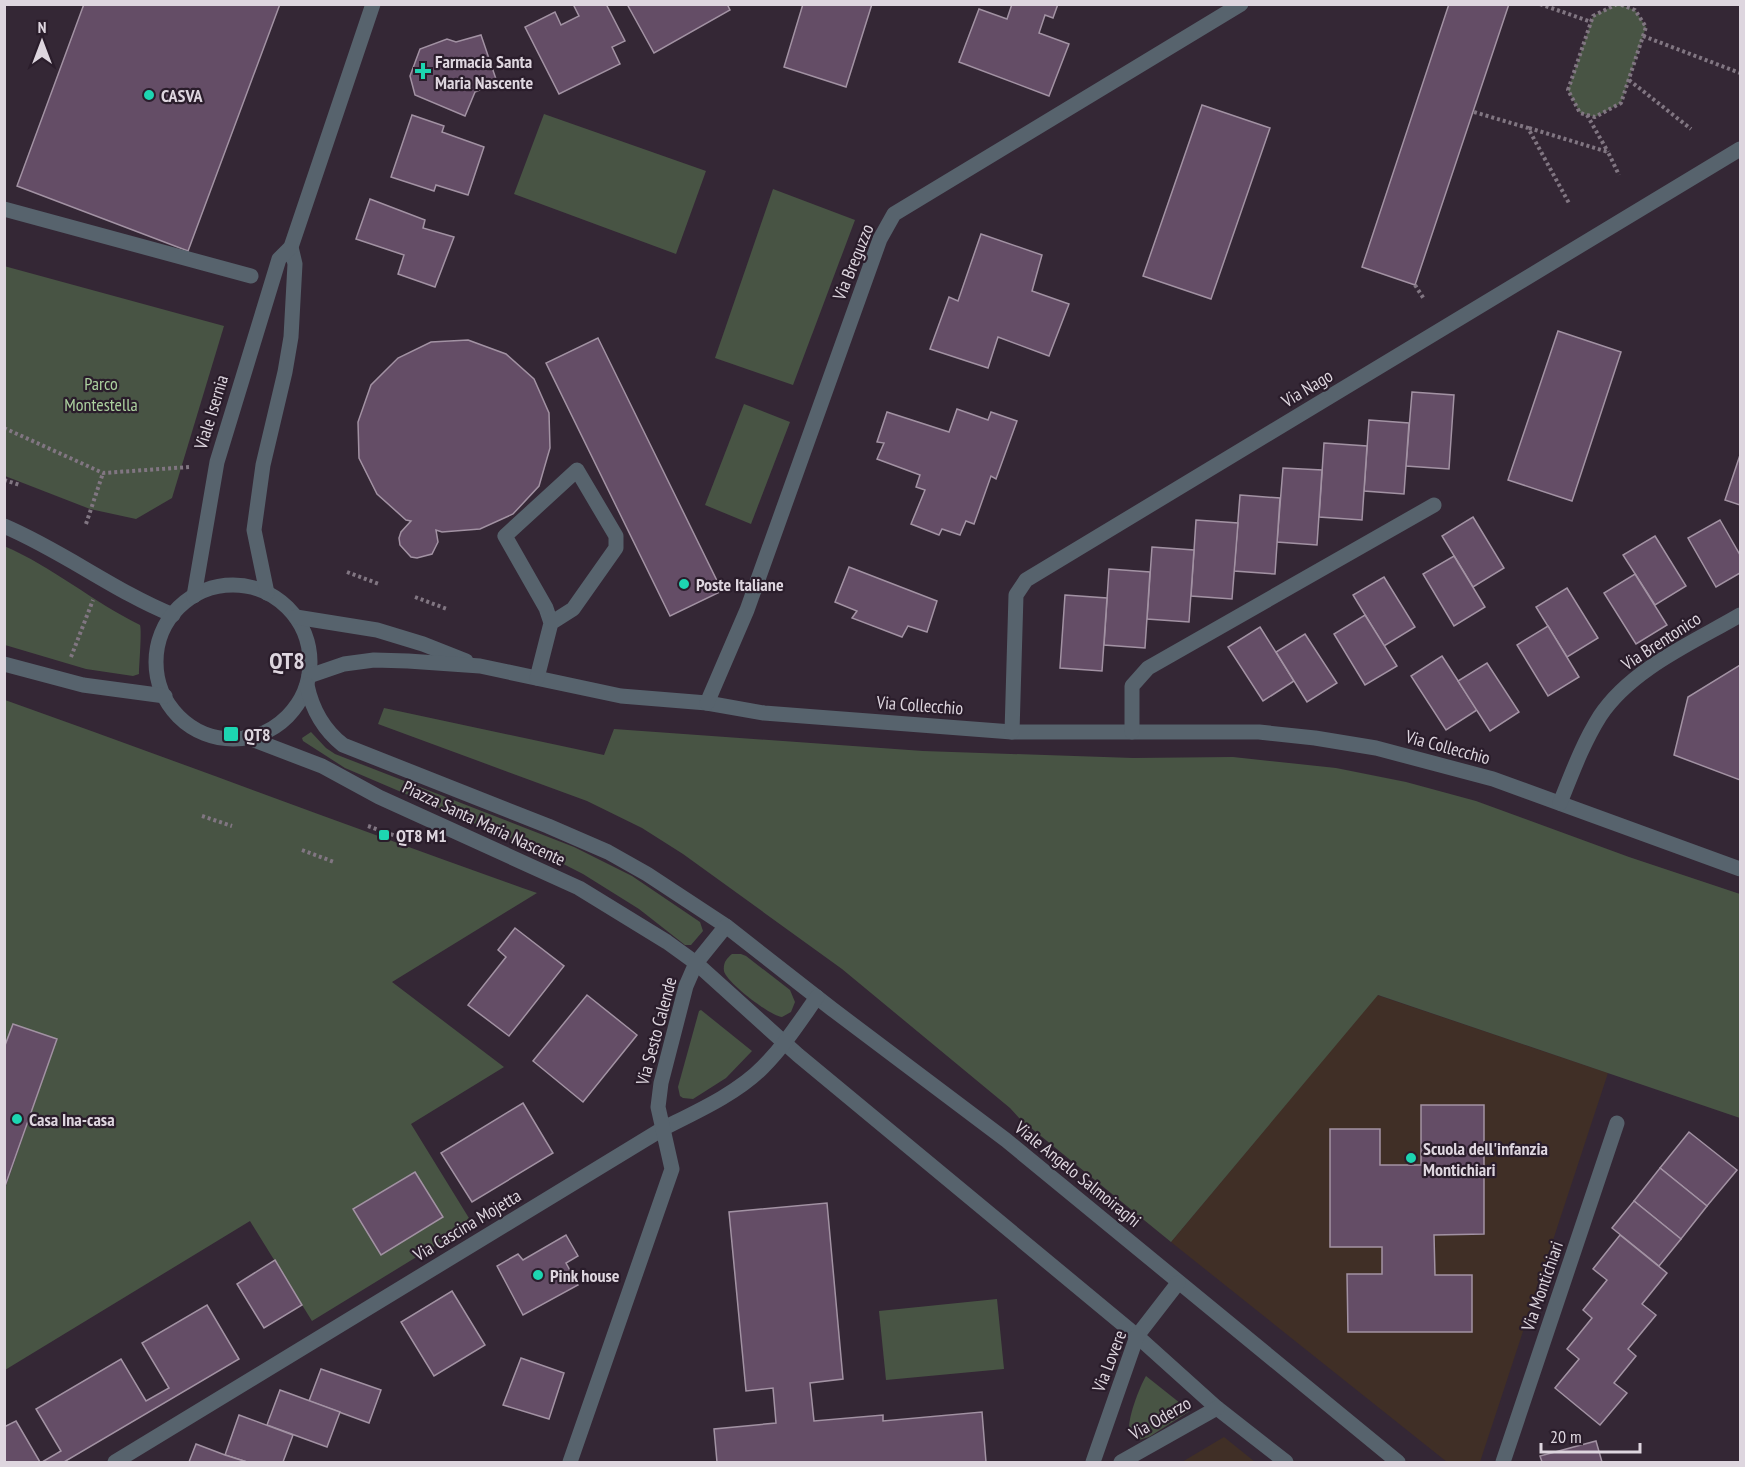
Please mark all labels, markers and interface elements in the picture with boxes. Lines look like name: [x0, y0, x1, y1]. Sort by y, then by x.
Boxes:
north arrow: [12, 12, 72, 72]
text: N: [38, 17, 46, 37]
place label: Farmacia Santa Maria Nascente: [435, 50, 533, 94]
marker: Farmacia Santa Maria Nascente: [416, 64, 430, 78]
place label: CASVA: [161, 84, 203, 107]
marker: CASVA: [142, 88, 156, 102]
street label: Via Breguzzo: [827, 220, 879, 304]
street label: Via Nago: [1276, 364, 1337, 413]
park label: Parco Montestella: [64, 372, 138, 416]
street label: Viale Isernia: [189, 372, 233, 453]
place label: Poste Italiane: [696, 573, 784, 596]
marker: Poste Italiane: [677, 577, 691, 591]
street label: Via Brentonico: [1616, 607, 1705, 676]
district label: QT8: [269, 645, 305, 676]
street label: Via Collecchio: [875, 690, 964, 720]
place label: QT8: [244, 723, 271, 746]
street label: Via Collecchio: [1402, 724, 1493, 769]
marker: QT8: [222, 725, 240, 743]
street label: Piazza Santa Maria Nascente: [399, 775, 569, 871]
place label: QT8 M1: [396, 824, 447, 847]
marker: QT8 M1: [377, 828, 391, 842]
street label: Via Sesto Calende: [630, 974, 681, 1088]
place label: Casa Ina-casa: [29, 1108, 115, 1131]
marker: Casa Ina-casa: [10, 1112, 24, 1126]
street label: Viale Angelo Salmoiraghi: [1009, 1115, 1146, 1232]
place label: Scuola dell'infanzia Montichiari: [1423, 1137, 1548, 1181]
marker: Scuola dell'infanzia Montichiari: [1404, 1151, 1418, 1165]
street label: Via Cascina Mojetta: [408, 1184, 525, 1267]
street label: Via Montichiari: [1516, 1238, 1568, 1335]
place label: Pink house: [550, 1264, 620, 1287]
marker: Pink house: [531, 1268, 545, 1282]
street label: Via Lovere: [1086, 1327, 1131, 1396]
street label: Via Oderzo: [1124, 1391, 1195, 1445]
scale bar: [1541, 1416, 1640, 1454]
text: 20 m: [1550, 1425, 1582, 1448]

